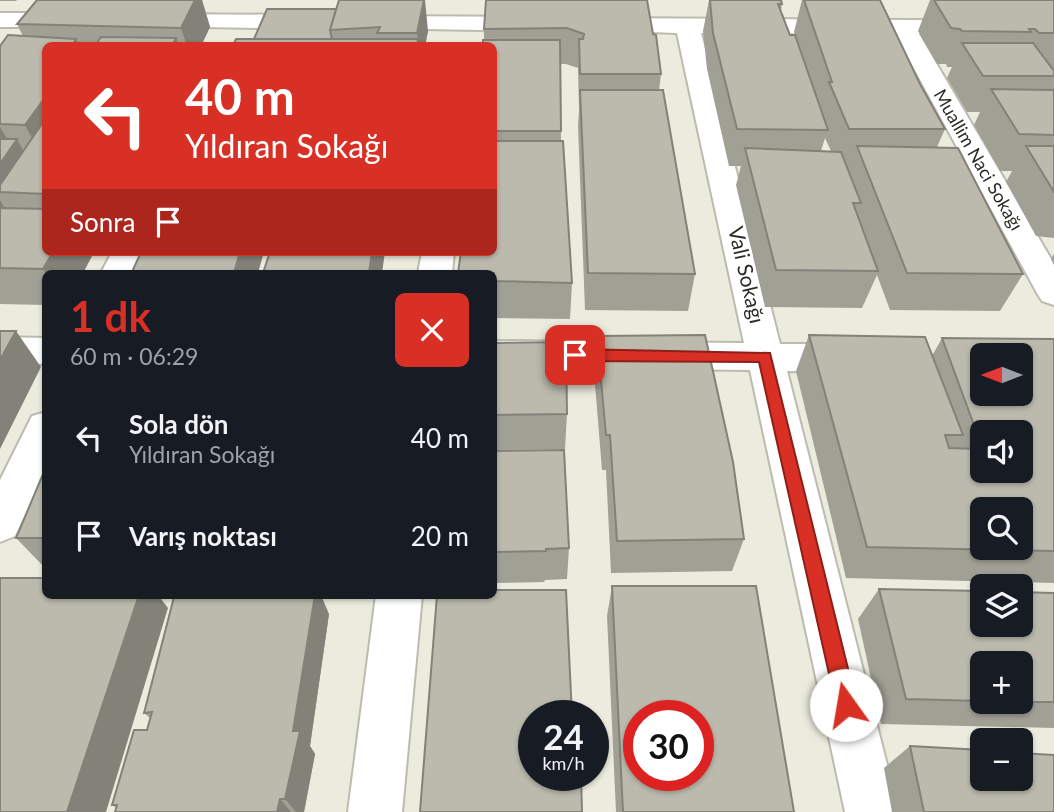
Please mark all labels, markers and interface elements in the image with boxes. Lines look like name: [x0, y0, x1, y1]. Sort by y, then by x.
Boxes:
text: 40 m: [185, 67, 295, 125]
icon: left: [70, 70, 161, 161]
street label: Muallim Naci Sokağı: [929, 85, 1028, 234]
text: Yıldıran Sokağı: [185, 126, 388, 165]
icon: arrive: [149, 203, 187, 241]
text: Sonra: [70, 206, 135, 238]
street label: Vali Sokağı: [724, 224, 771, 326]
text: 1 dk: [70, 291, 151, 341]
button: close: [395, 293, 469, 367]
pin: [545, 325, 605, 385]
icon: arrive: [556, 336, 594, 374]
text: 60 m · 06:29: [70, 342, 198, 370]
north arrow: [970, 343, 1032, 406]
map controls: [970, 343, 1033, 791]
text: Sola dön: [129, 408, 229, 440]
icon: left: [70, 419, 108, 457]
button: sound: [970, 420, 1033, 483]
text: 40 m: [411, 422, 469, 454]
text: Yıldıran Sokağı: [129, 440, 275, 468]
button: search: [970, 497, 1033, 560]
icon: arrive: [70, 517, 108, 555]
text: Varış noktası: [129, 520, 277, 552]
text: 20 m: [411, 520, 469, 552]
button: layers: [970, 574, 1033, 637]
button: +: [970, 651, 1033, 714]
position arrow: [809, 668, 883, 742]
speed limit sign: 30: [623, 700, 714, 791]
text: 24: [543, 715, 584, 757]
button: −: [970, 728, 1033, 791]
text: km/h: [542, 752, 585, 774]

